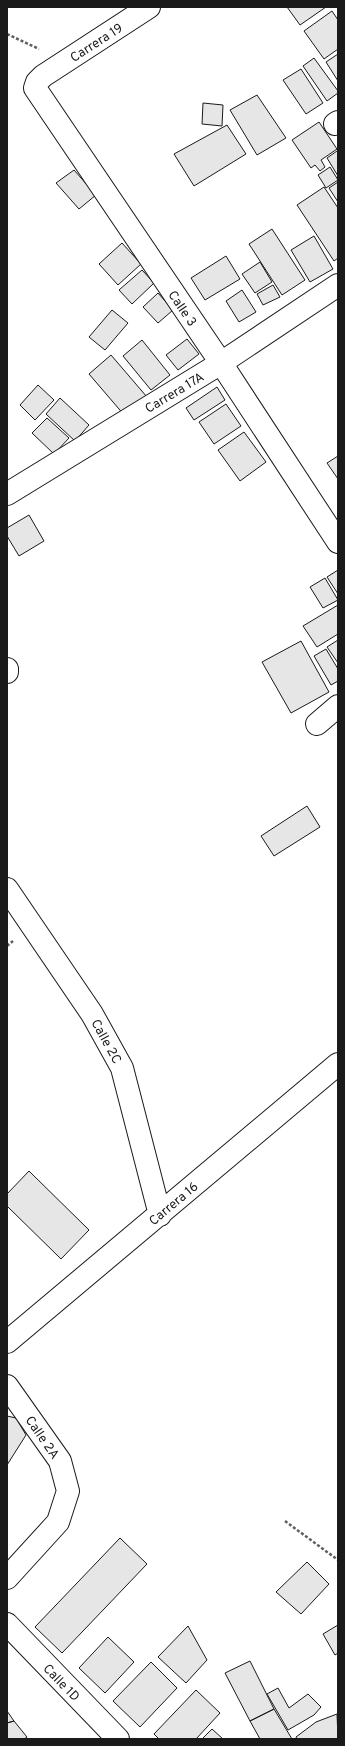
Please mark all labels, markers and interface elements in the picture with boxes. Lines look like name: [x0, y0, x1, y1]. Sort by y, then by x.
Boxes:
street label: Carrera 19: [68, 21, 126, 67]
street label: Calle 3: [164, 288, 199, 330]
street label: Carrera 17A: [143, 370, 208, 418]
street label: Calle 2C: [87, 1017, 124, 1067]
street label: Carrera 16: [146, 1179, 202, 1230]
street label: Calle 2A: [21, 1414, 62, 1463]
street label: Calle 1D: [39, 1661, 82, 1705]

